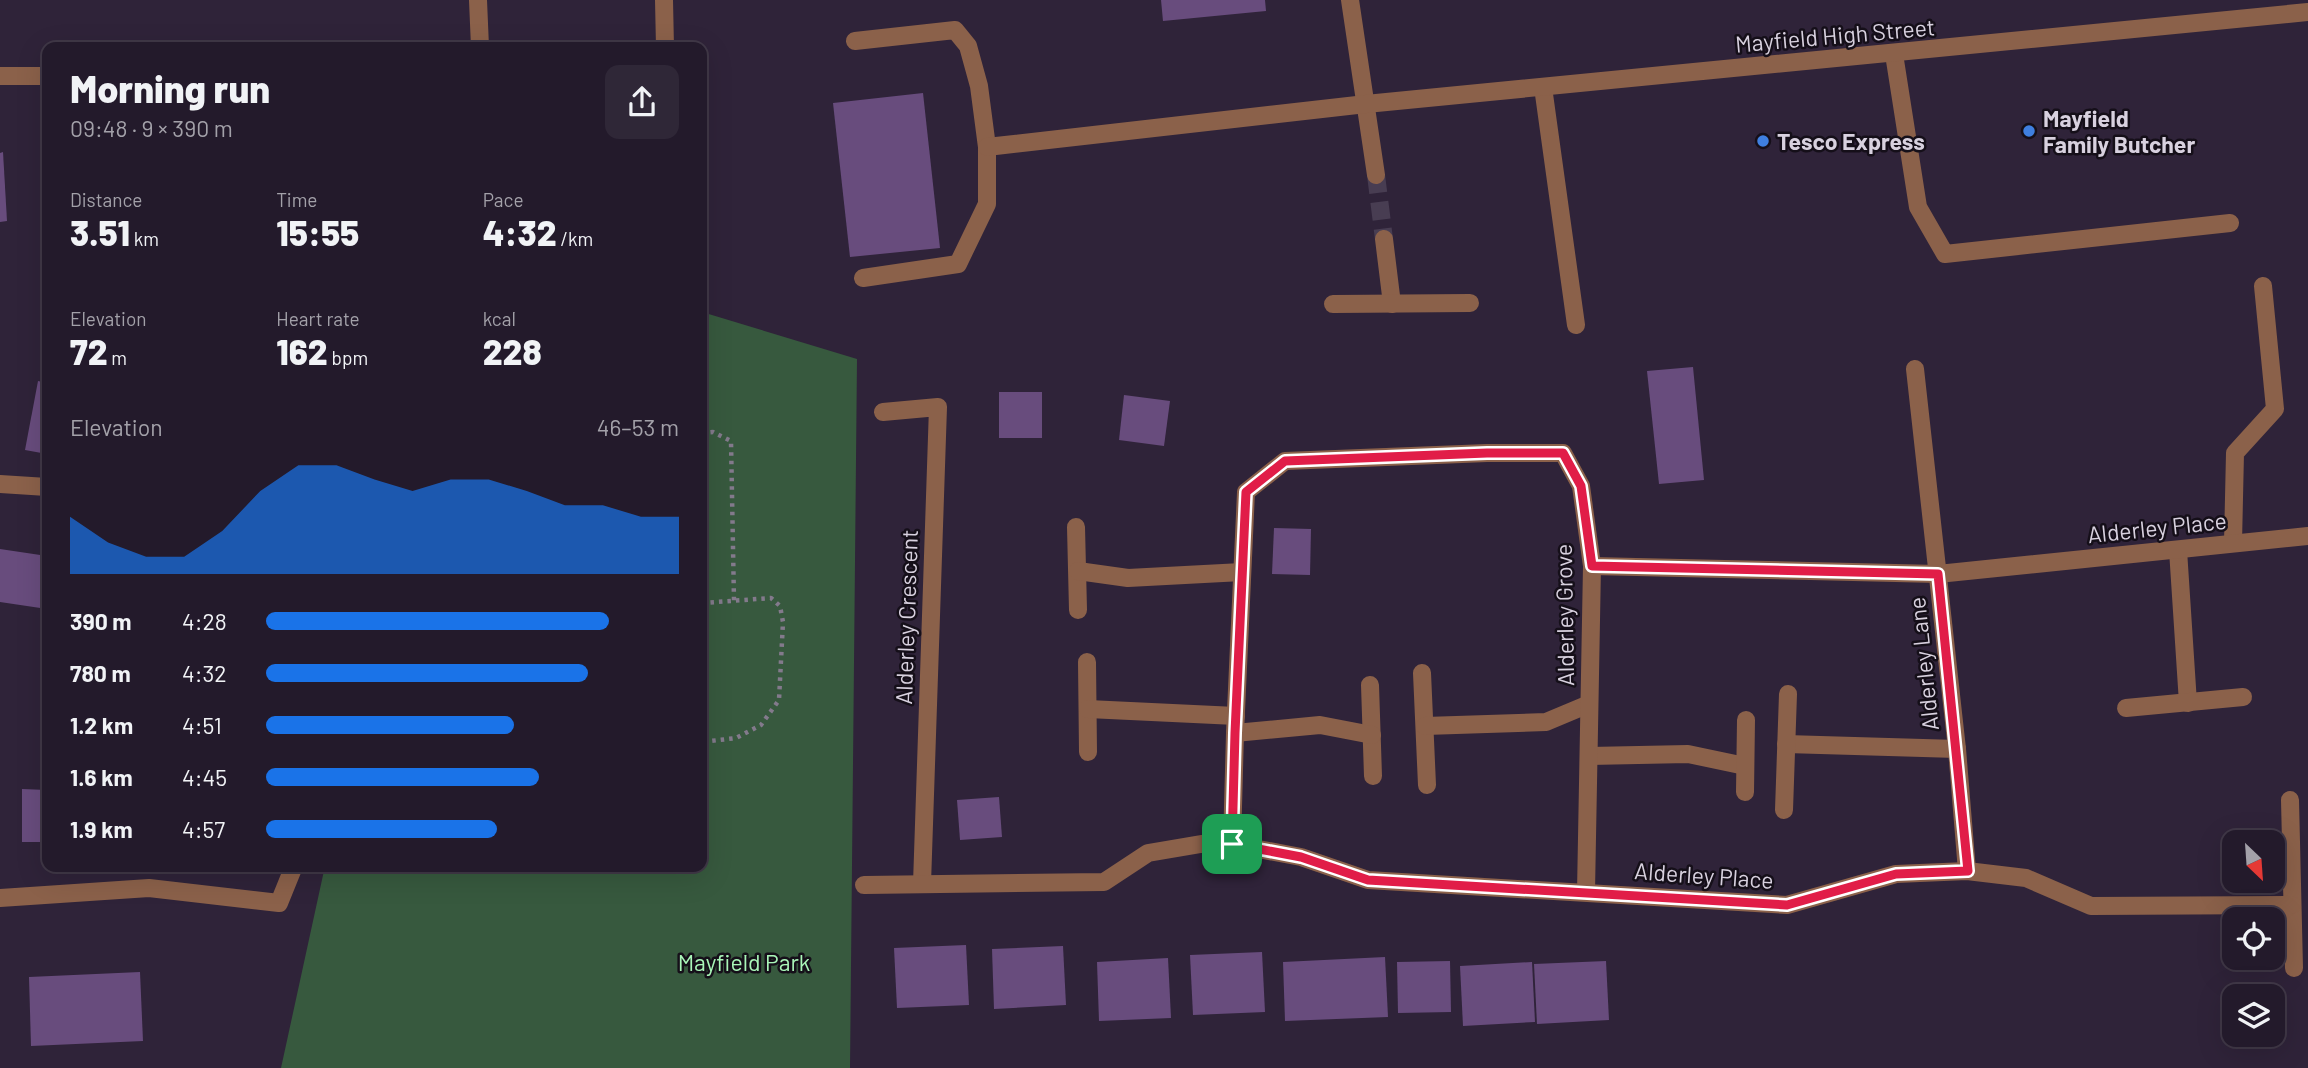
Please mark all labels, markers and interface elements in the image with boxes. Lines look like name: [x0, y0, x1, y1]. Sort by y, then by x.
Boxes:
street label: Mayfield High Street: [1734, 12, 1936, 58]
text: Morning run: [70, 65, 270, 111]
button: share: [605, 65, 679, 139]
place label: Mayfield Family Butcher: [2043, 104, 2195, 158]
text: 09:48 · 9 × 390 m: [70, 114, 233, 142]
marker: Mayfield Family Butcher: [2021, 123, 2037, 139]
place label: Tesco Express: [1777, 127, 1925, 155]
marker: Tesco Express: [1755, 133, 1771, 149]
text: Distance: [70, 188, 142, 211]
text: Time: [276, 188, 317, 211]
text: Pace: [483, 188, 524, 211]
text: 3.51: [70, 211, 130, 253]
text: 15:55: [276, 211, 359, 253]
text: 4:32: [483, 211, 557, 253]
text: km: [130, 227, 159, 250]
text: /km: [557, 227, 593, 250]
text: Elevation: [70, 307, 147, 330]
text: Heart rate: [276, 307, 360, 330]
text: kcal: [483, 307, 516, 330]
text: 72: [70, 330, 108, 372]
text: 162: [276, 330, 328, 372]
text: 228: [483, 330, 542, 372]
text: m: [108, 346, 127, 369]
text: bpm: [328, 346, 368, 369]
text: Elevation: [70, 413, 163, 441]
text: 46–53 m: [597, 413, 679, 441]
street label: Alderley Place: [2086, 506, 2228, 548]
street label: Alderley Crescent: [889, 529, 923, 705]
street label: Alderley Grove: [1549, 544, 1579, 686]
street label: Alderley Lane: [1902, 596, 1944, 732]
text: 390 m: [70, 607, 132, 635]
text: 4:28: [182, 607, 227, 635]
text: 780 m: [70, 659, 131, 687]
text: 4:32: [182, 659, 227, 687]
text: 1.2 km: [70, 711, 133, 739]
text: 4:51: [182, 711, 222, 739]
text: 1.6 km: [70, 763, 133, 791]
text: 4:45: [182, 763, 227, 791]
pin: [1202, 814, 1262, 874]
text: 1.9 km: [70, 815, 133, 843]
text: 4:57: [182, 815, 225, 843]
icon: arrive: [1213, 825, 1251, 863]
north arrow: [2222, 830, 2286, 892]
map controls: [2222, 830, 2285, 1047]
street label: Alderley Place: [1633, 856, 1775, 894]
button: locate: [2222, 907, 2285, 970]
park label: Mayfield Park: [678, 948, 810, 976]
button: layers: [2222, 984, 2285, 1047]

